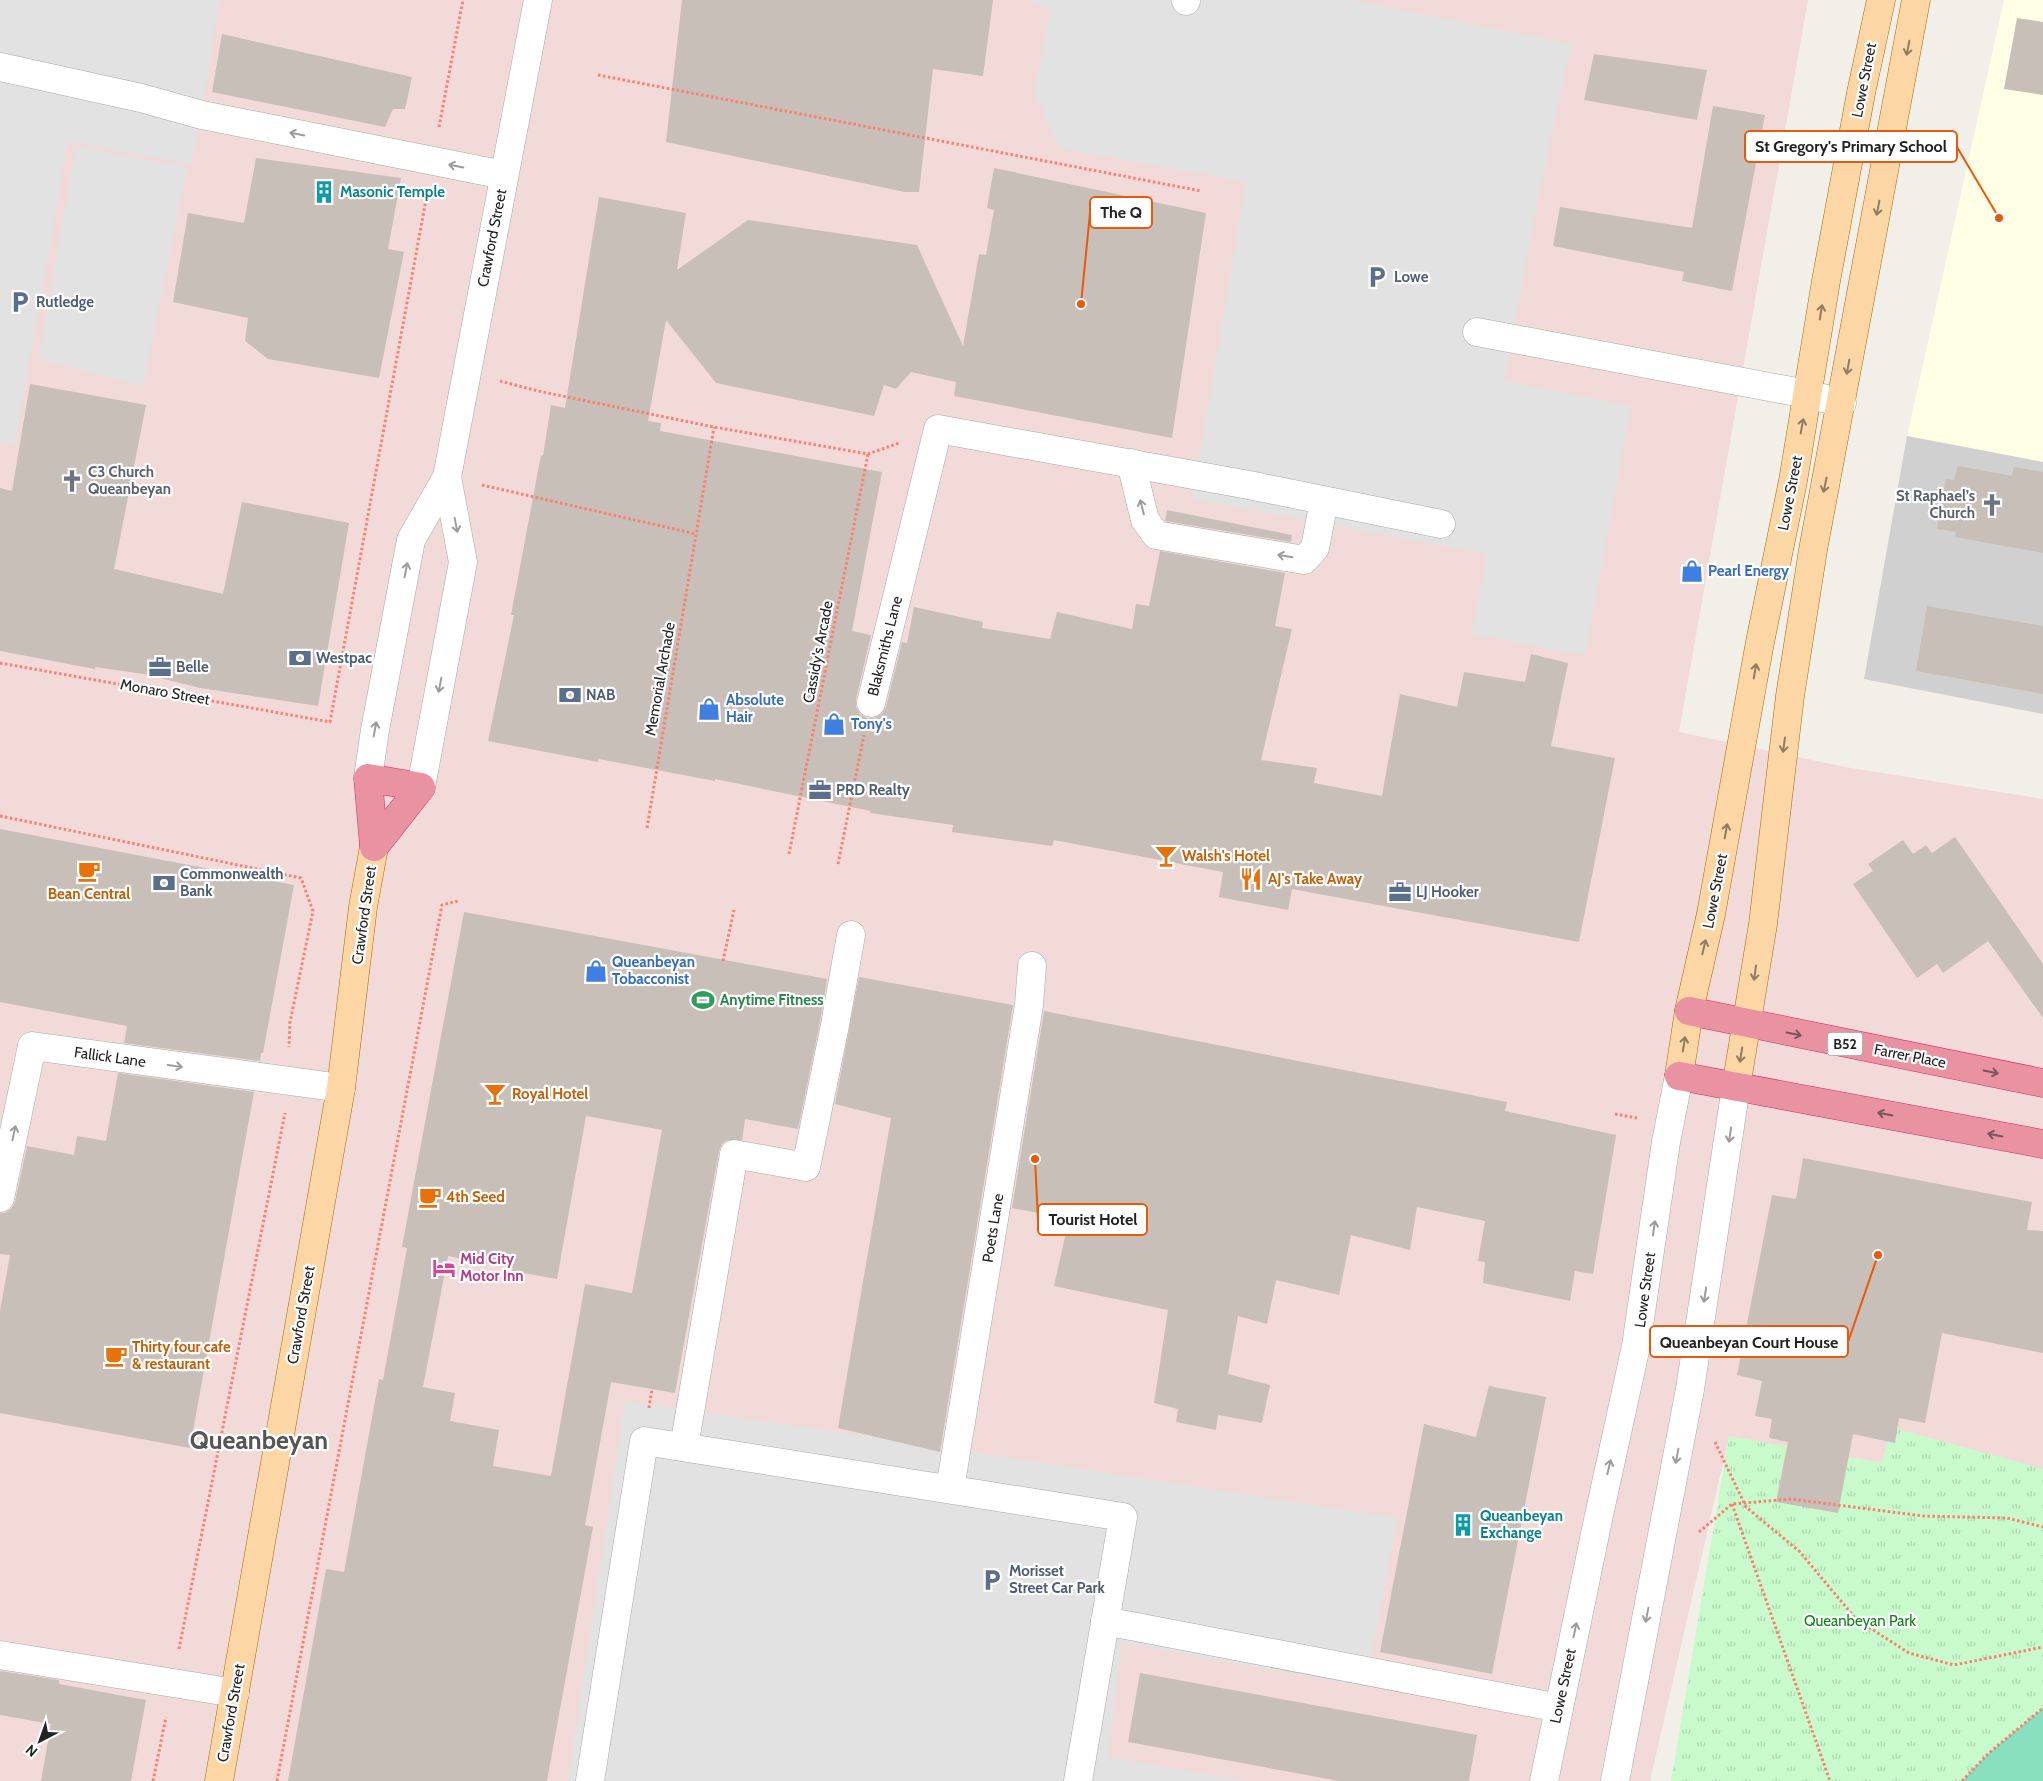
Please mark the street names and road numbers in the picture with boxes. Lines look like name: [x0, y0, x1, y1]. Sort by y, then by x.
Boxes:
street label: Lowe Street: [1848, 41, 1880, 119]
street label: Crawford Street: [474, 187, 510, 289]
street label: Lowe Street: [1774, 454, 1806, 532]
street label: Blaksmiths Lane: [864, 594, 906, 698]
street label: Cassidy's Arcade: [799, 599, 837, 705]
street label: Memorial Archade: [641, 620, 679, 737]
street label: Monaro Street: [119, 675, 211, 709]
street label: Lowe Street: [1699, 852, 1731, 930]
street label: Crawford Street: [348, 864, 380, 966]
road number: B52: [1828, 1032, 1862, 1056]
street label: Farrer Place: [1872, 1040, 1948, 1072]
street label: Fallick Lane: [73, 1043, 147, 1071]
street label: Poets Lane: [979, 1192, 1007, 1264]
street label: Lowe Street: [1631, 1251, 1659, 1329]
street label: Crawford Street: [283, 1264, 319, 1366]
street label: Lowe Street: [1546, 1647, 1580, 1725]
street label: Crawford Street: [213, 1662, 249, 1764]

